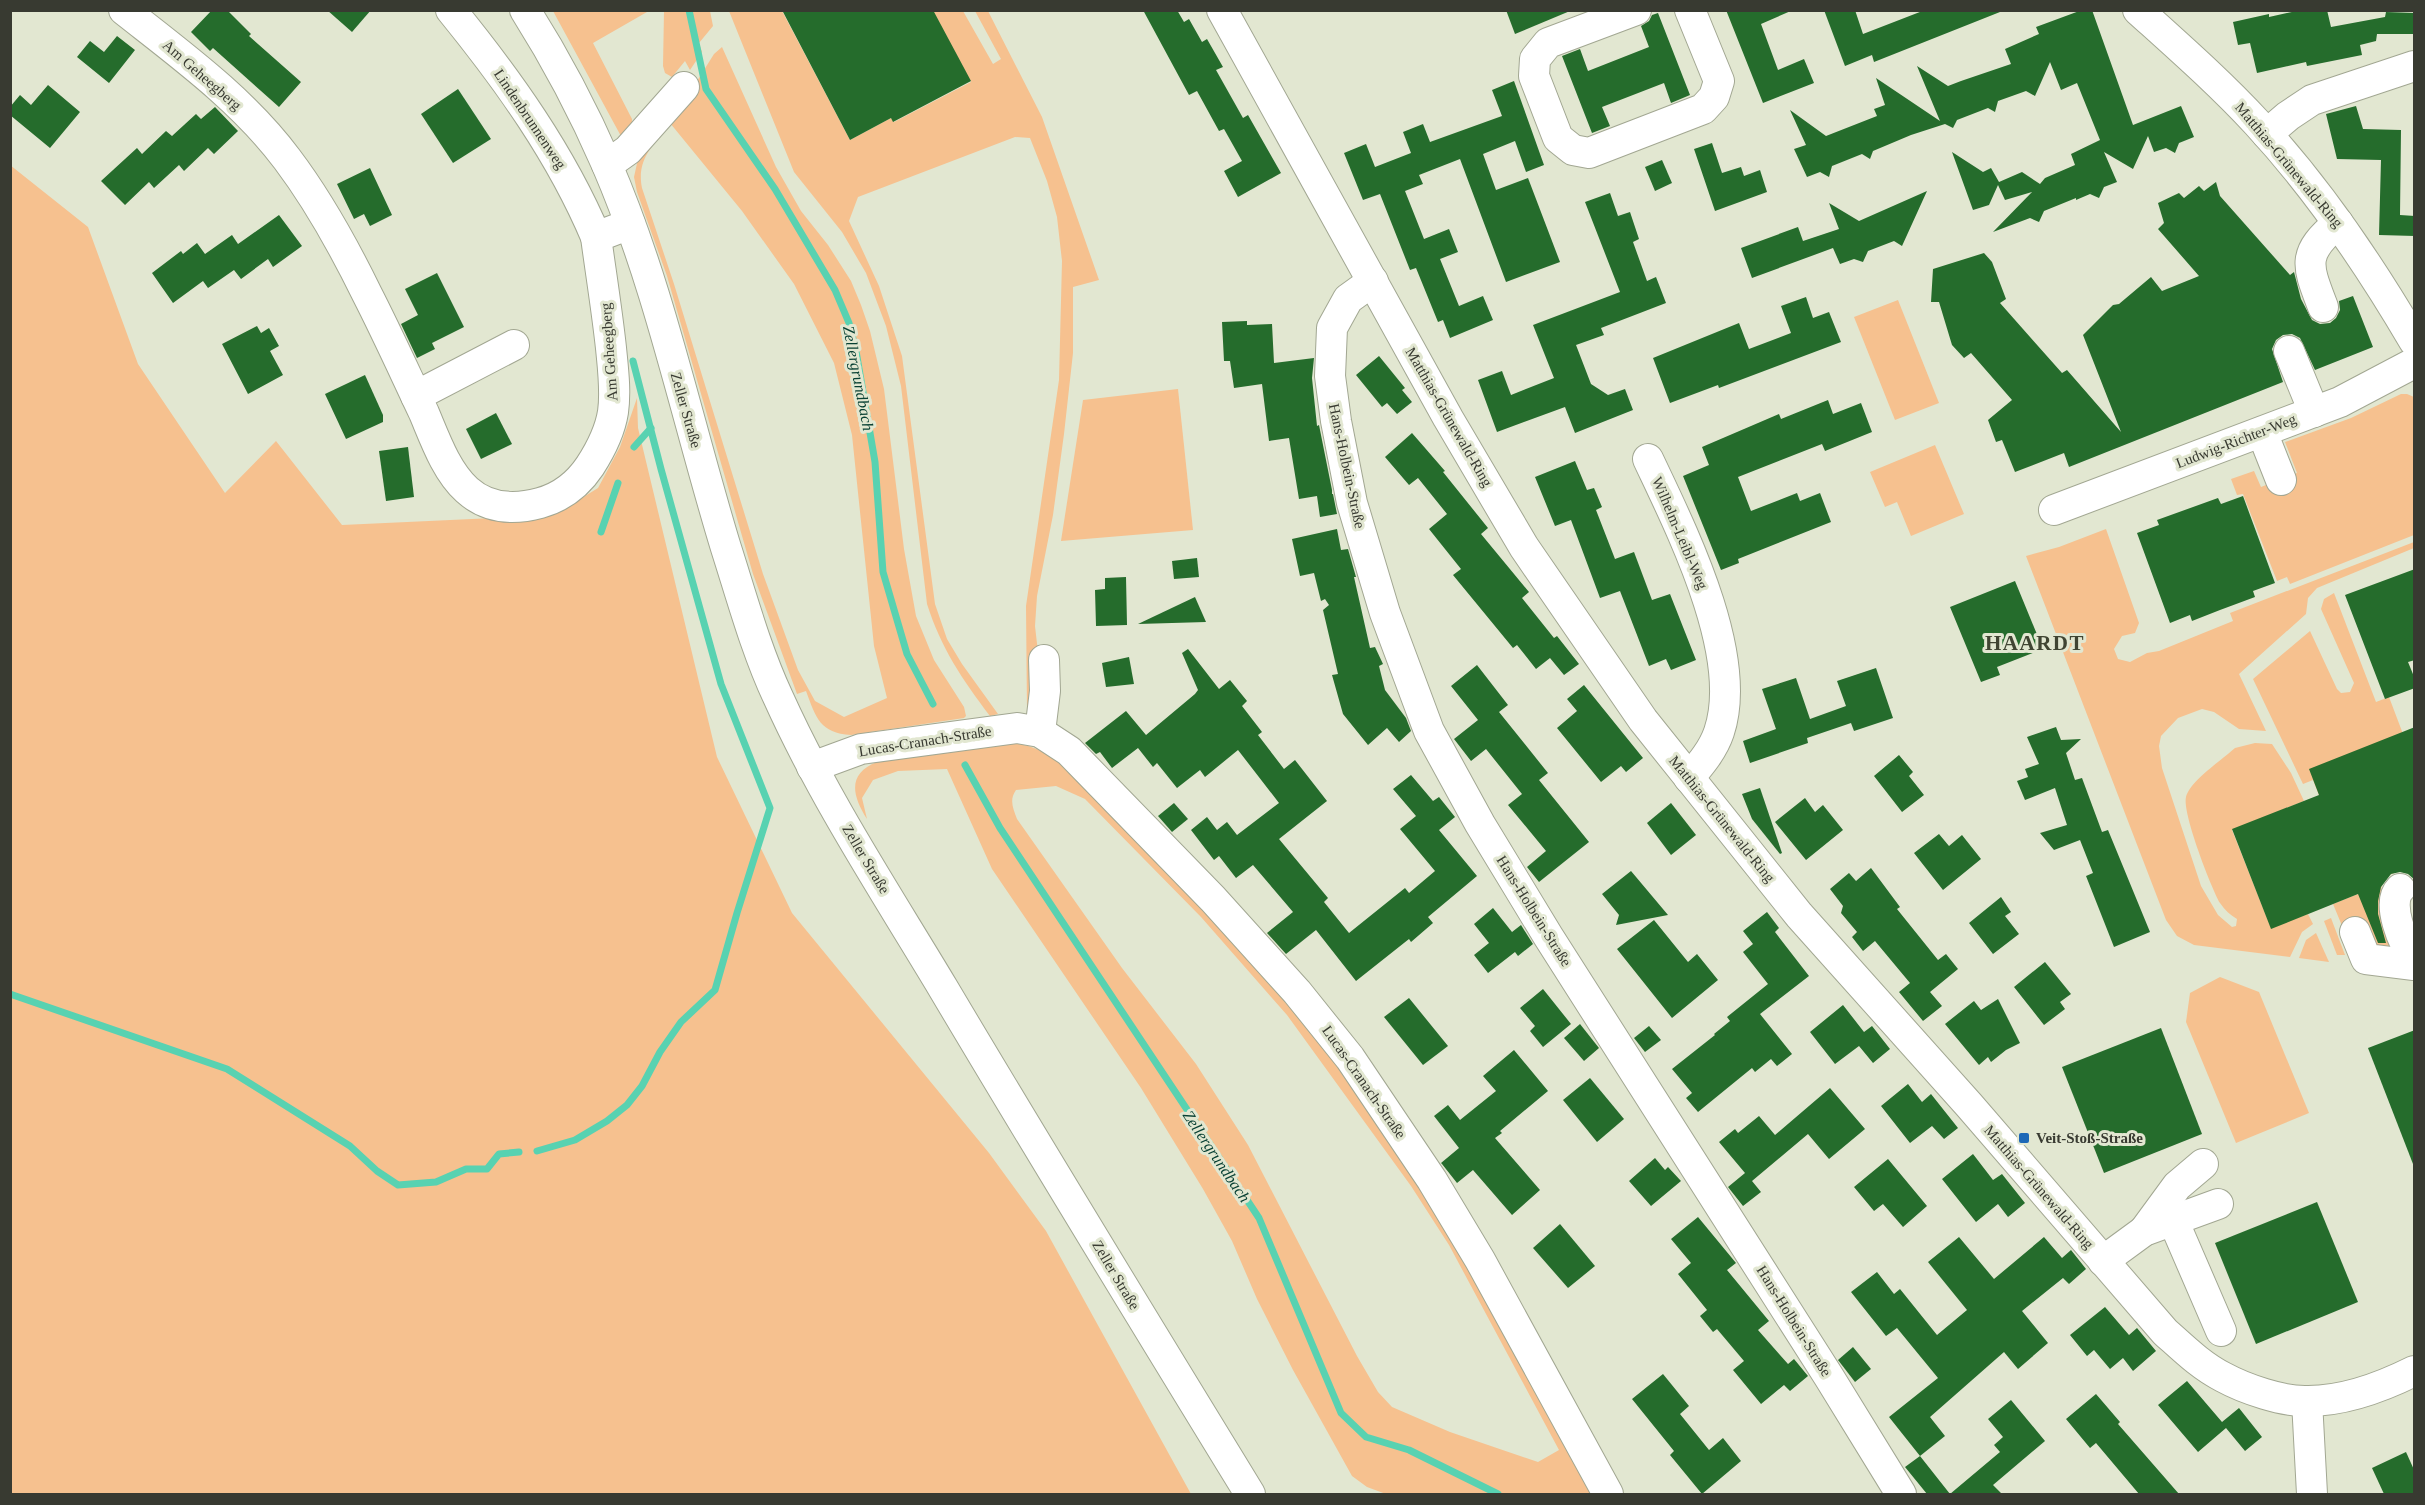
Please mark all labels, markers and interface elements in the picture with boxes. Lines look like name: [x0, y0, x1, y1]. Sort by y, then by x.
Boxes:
street label: Am Geheegberg: [160, 37, 245, 114]
street label: Lindenbrunnenweg: [491, 66, 570, 172]
street label: Matthias-Grünewald-Ring: [2232, 99, 2346, 231]
street label: Am Geheegberg: [598, 302, 620, 402]
water label: Zellergrundbach: [839, 324, 877, 432]
street label: Matthias-Grünewald-Ring: [1402, 344, 1496, 490]
street label: Zeller Straße: [668, 370, 705, 450]
street label: Hans-Holbein-Straße: [1326, 402, 1368, 530]
street label: Ludwig-Richter-Weg: [2174, 410, 2299, 471]
street label: Wilhelm-Leibl-Weg: [1649, 474, 1711, 592]
district label: HAARDT: [1985, 631, 2085, 655]
street label: Lucas-Cranach-Straße: [858, 723, 993, 759]
street label: Matthias-Grünewald-Ring: [1666, 752, 1778, 886]
street label: Zeller Straße: [839, 821, 893, 897]
street label: Hans-Holbein-Straße: [1493, 853, 1575, 970]
street label: Lucas-Cranach-Straße: [1319, 1022, 1409, 1142]
water label: Zellergrundbach: [1179, 1107, 1254, 1206]
street label: Matthias-Grünewald-Ring: [1981, 1122, 2097, 1252]
place label: Veit-Stoß-Straße: [2036, 1130, 2143, 1146]
marker: Veit-Stoß-Straße: [2017, 1131, 2031, 1145]
street label: Zeller Straße: [1089, 1237, 1143, 1313]
street label: Hans-Holbein-Straße: [1753, 1263, 1835, 1380]

